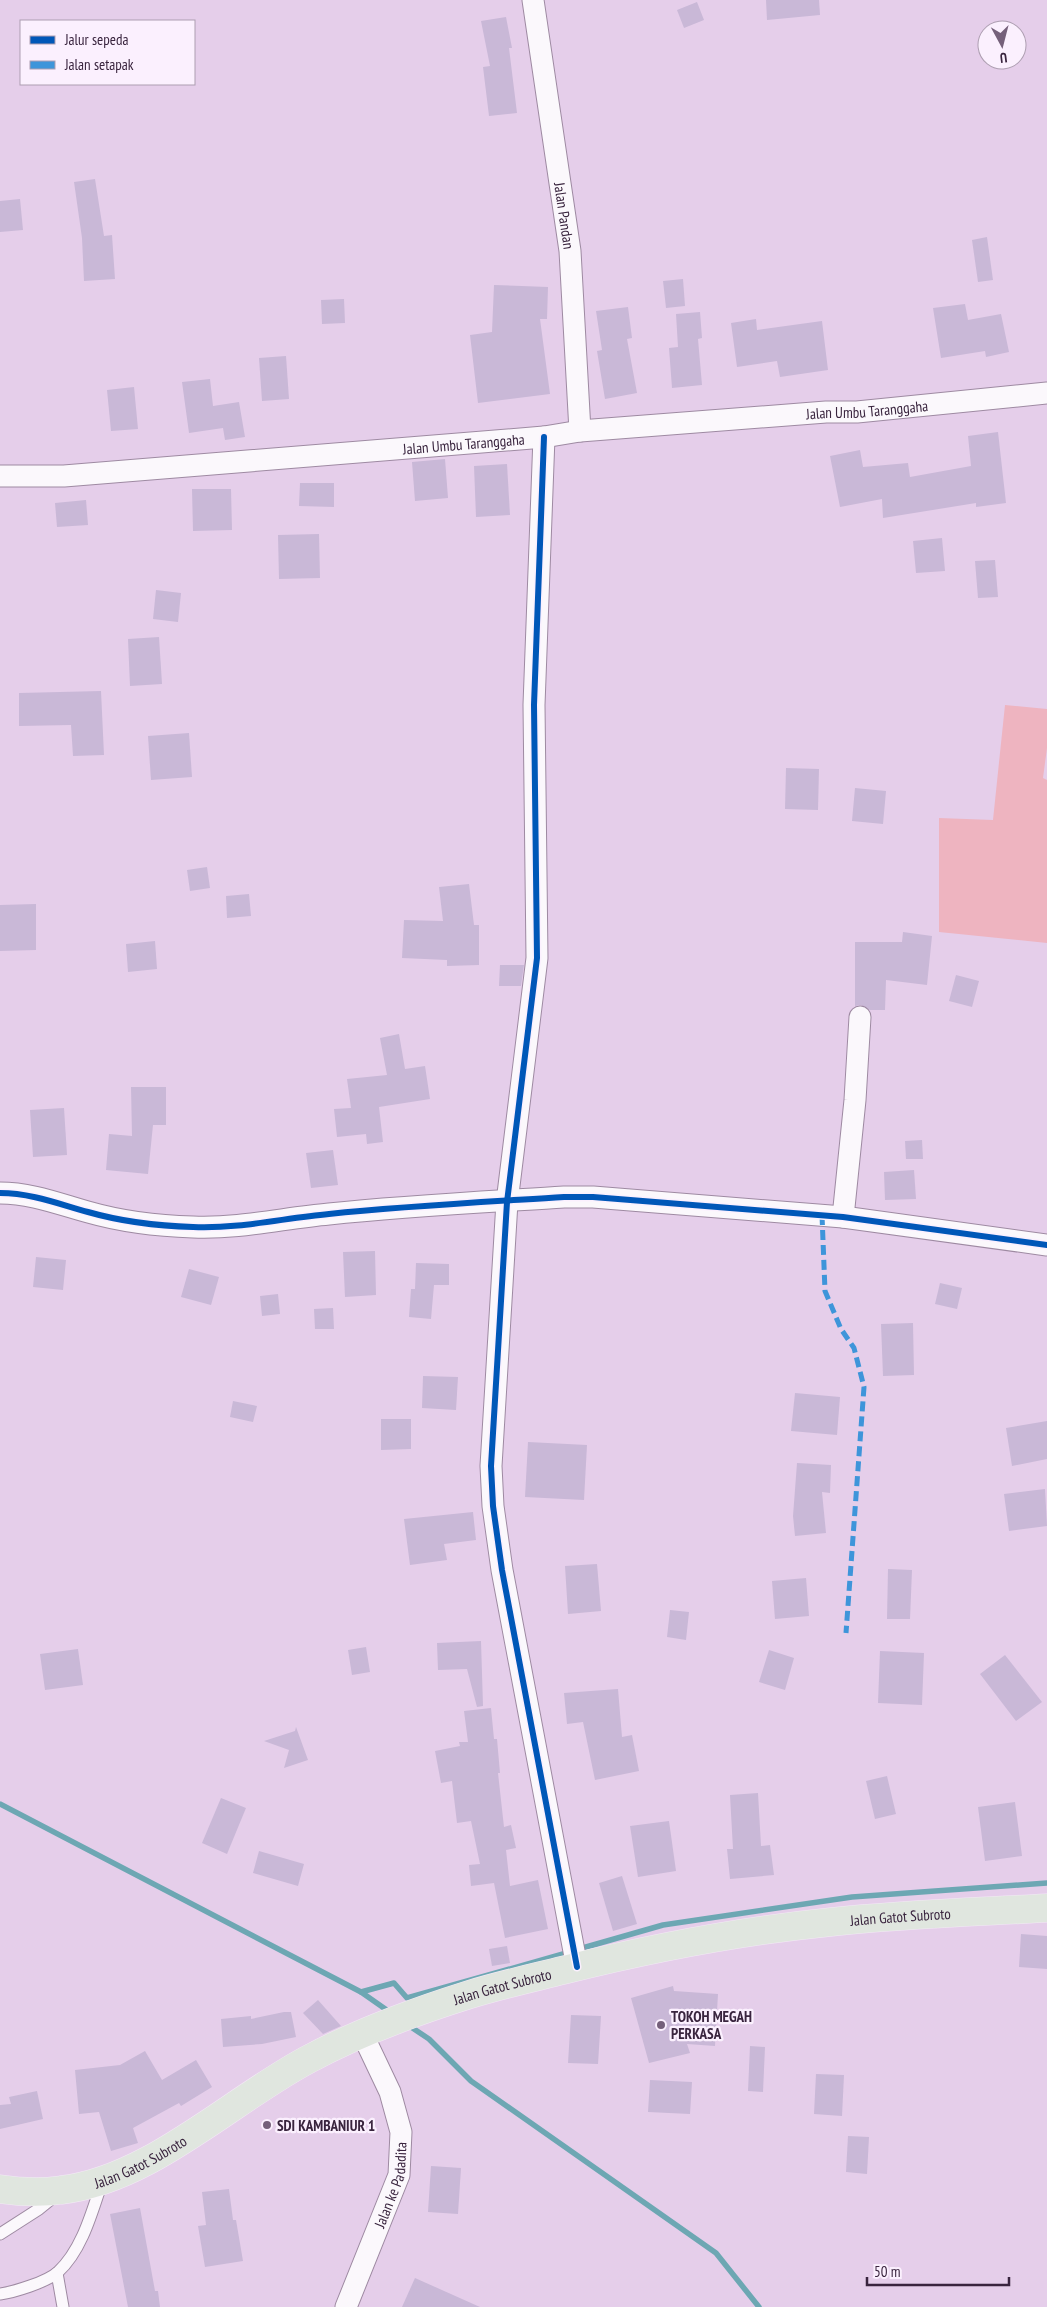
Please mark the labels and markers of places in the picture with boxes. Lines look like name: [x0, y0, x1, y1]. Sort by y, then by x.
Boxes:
place label: TOKOH MEGAH PERKASA: [671, 2007, 752, 2043]
marker: TOKOH MEGAH PERKASA: [655, 2019, 667, 2031]
place label: SDI KAMBANIUR 1: [277, 2116, 375, 2135]
marker: SDI KAMBANIUR 1: [261, 2119, 273, 2131]

